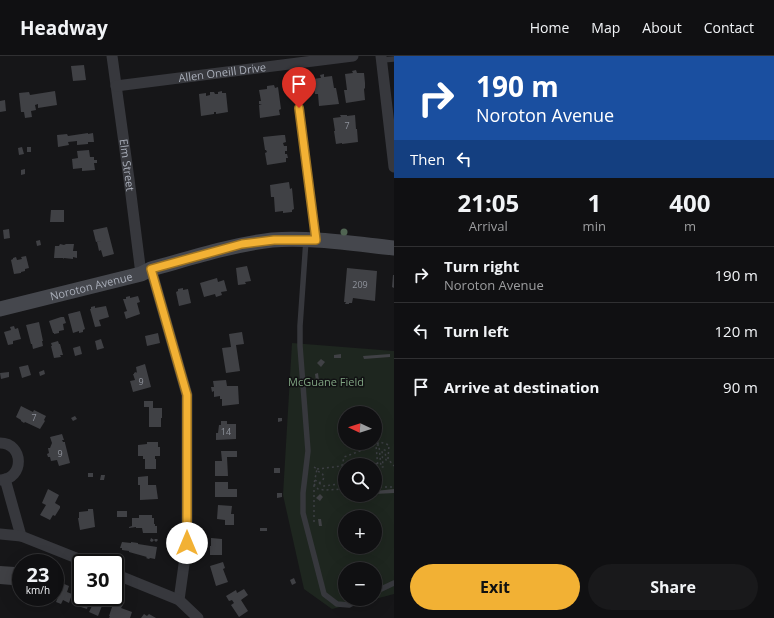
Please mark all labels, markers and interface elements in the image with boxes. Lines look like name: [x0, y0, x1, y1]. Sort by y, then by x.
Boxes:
text: Headway: [20, 15, 108, 41]
text: Home: [530, 18, 569, 37]
text: Map: [591, 18, 620, 37]
text: About: [642, 18, 682, 37]
text: Contact: [704, 18, 754, 37]
street label: Allen Oneill Drive: [178, 59, 267, 85]
pin: [282, 67, 316, 108]
text: 190 m: [476, 67, 559, 105]
icon: right: [410, 72, 462, 124]
icon: arrive: [288, 73, 310, 95]
text: Noroton Avenue: [476, 103, 614, 127]
house number: 7: [344, 119, 350, 132]
street label: Elm Street: [117, 138, 138, 192]
icon: left: [453, 148, 475, 170]
text: Then: [410, 149, 445, 169]
text: 21:05: [457, 186, 519, 219]
text: 1: [587, 186, 601, 219]
text: 400: [669, 186, 711, 219]
text: Arrival: [469, 217, 508, 235]
text: min: [583, 217, 606, 235]
text: m: [684, 217, 696, 235]
text: Turn right: [444, 256, 519, 276]
icon: right: [410, 264, 432, 286]
text: 190 m: [714, 265, 758, 285]
street label: Noroton Avenue: [48, 268, 134, 303]
text: Noroton Avenue: [444, 276, 544, 294]
house number: 209: [352, 278, 368, 291]
icon: left: [410, 320, 432, 342]
text: Turn left: [444, 321, 509, 341]
text: 120 m: [714, 321, 758, 341]
park label: McGuane Field: [288, 374, 364, 389]
house number: 9: [138, 375, 144, 388]
icon: arrive: [410, 376, 432, 398]
text: Arrive at destination: [444, 377, 599, 397]
text: 90 m: [723, 377, 758, 397]
north arrow: [338, 406, 382, 450]
map controls: [338, 406, 382, 606]
house number: 7: [31, 411, 37, 424]
house number: 14: [221, 425, 231, 438]
house number: 9: [57, 447, 63, 460]
button: search: [338, 458, 382, 502]
button: +: [338, 510, 382, 554]
position arrow: [166, 522, 208, 564]
speed limit sign: 30: [72, 554, 124, 606]
text: 23: [27, 561, 49, 588]
button: −: [338, 562, 382, 606]
button: Exit: [410, 564, 580, 610]
button: Share: [588, 564, 758, 610]
text: km/h: [26, 583, 50, 597]

